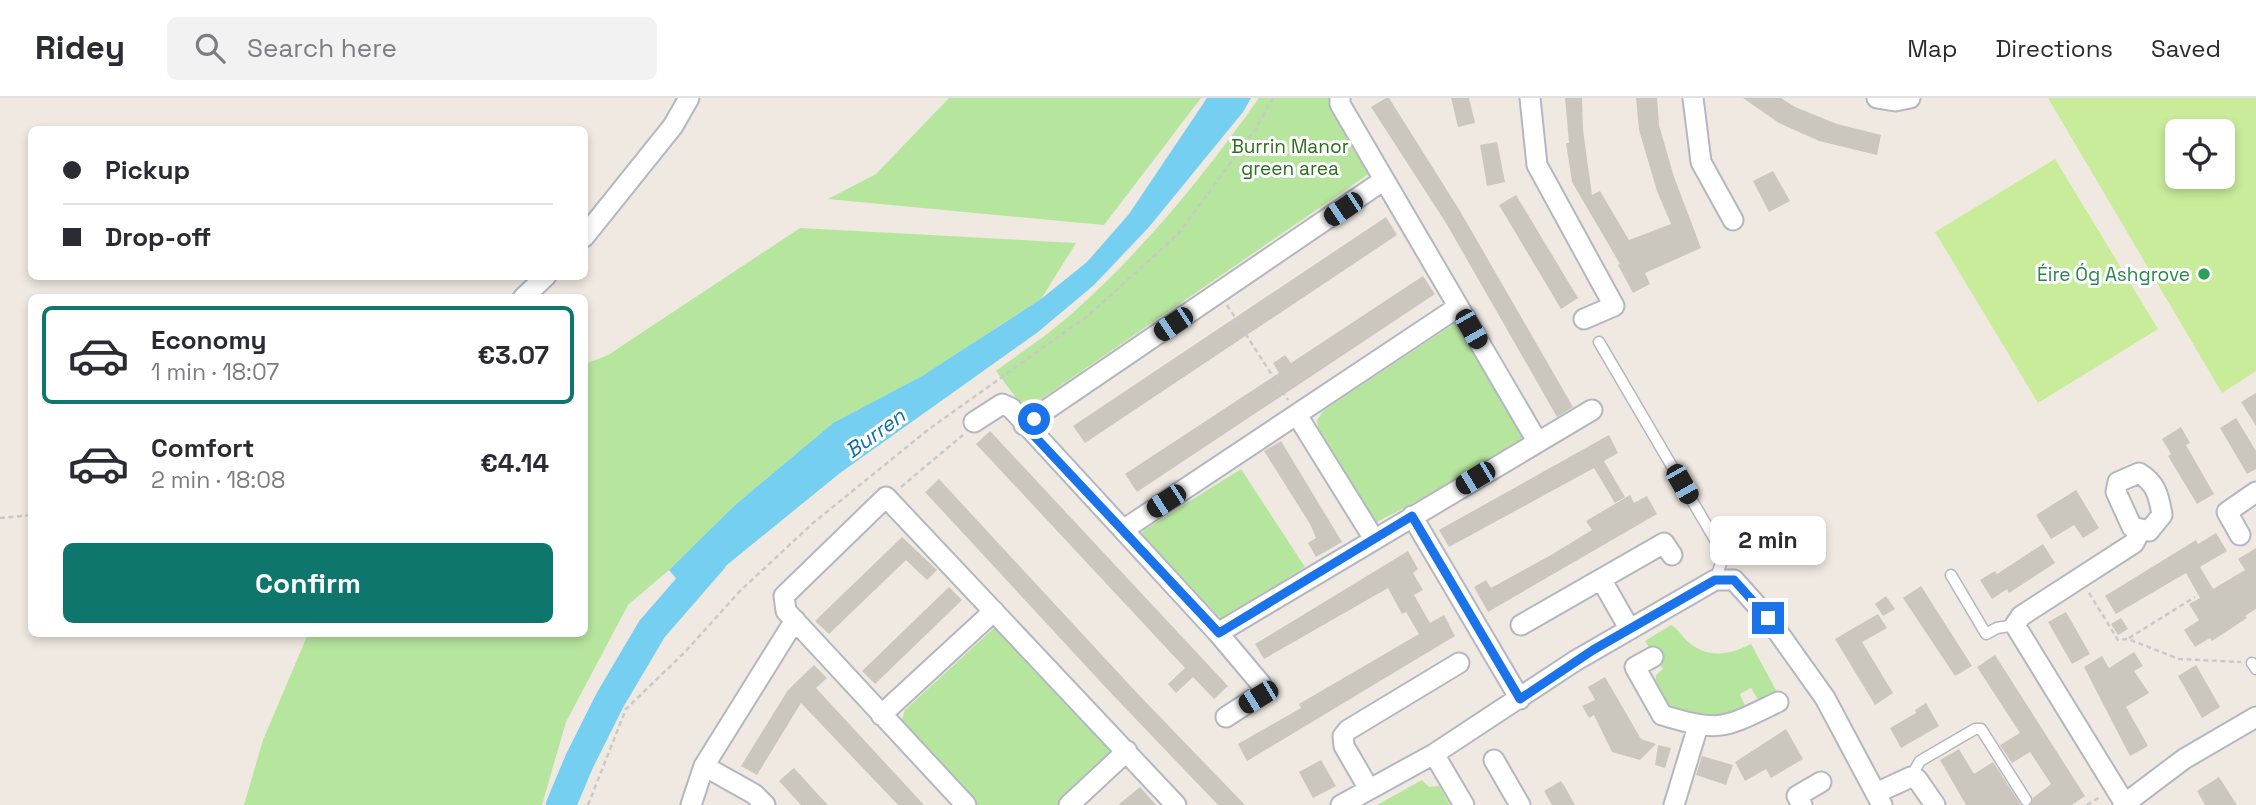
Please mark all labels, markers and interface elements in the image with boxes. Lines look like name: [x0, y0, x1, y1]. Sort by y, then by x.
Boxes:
search box: [167, 17, 657, 80]
text: Ridey: [35, 27, 125, 69]
icon: search: [191, 29, 229, 67]
text: Search here: [247, 31, 397, 65]
text: Map: [1907, 33, 1957, 64]
text: Directions: [1995, 33, 2113, 64]
text: Saved: [2151, 33, 2221, 64]
map controls: [2165, 119, 2235, 189]
button: locate: [2165, 119, 2235, 189]
park label: Burrin Manor green area: [1231, 134, 1349, 181]
text: Pickup: [105, 153, 190, 187]
car: [1320, 189, 1367, 229]
text: Drop-off: [105, 220, 211, 254]
place label: Éire Óg Ashgrove: [2037, 262, 2190, 287]
marker: Éire Óg Ashgrove: [2196, 266, 2212, 282]
car: [1150, 304, 1197, 344]
car: [1452, 306, 1491, 352]
text: Economy: [151, 323, 267, 357]
icon: car: [67, 324, 130, 387]
text: €3.07: [477, 338, 549, 372]
text: 1 min · 18:07: [151, 357, 279, 387]
water label: Burren: [840, 402, 911, 464]
route start: [1018, 403, 1050, 435]
text: Comfort: [151, 431, 254, 465]
icon: car: [67, 432, 130, 495]
text: €4.14: [480, 446, 549, 480]
car: [1452, 458, 1499, 498]
car: [1663, 461, 1702, 507]
text: 2 min · 18:08: [151, 465, 285, 495]
car: [1143, 481, 1190, 521]
callout: 2 min: [1710, 517, 1826, 566]
text: 2 min: [1738, 525, 1798, 555]
button: Confirm: [63, 543, 553, 623]
route end: [1752, 602, 1784, 634]
car: [1235, 677, 1282, 717]

